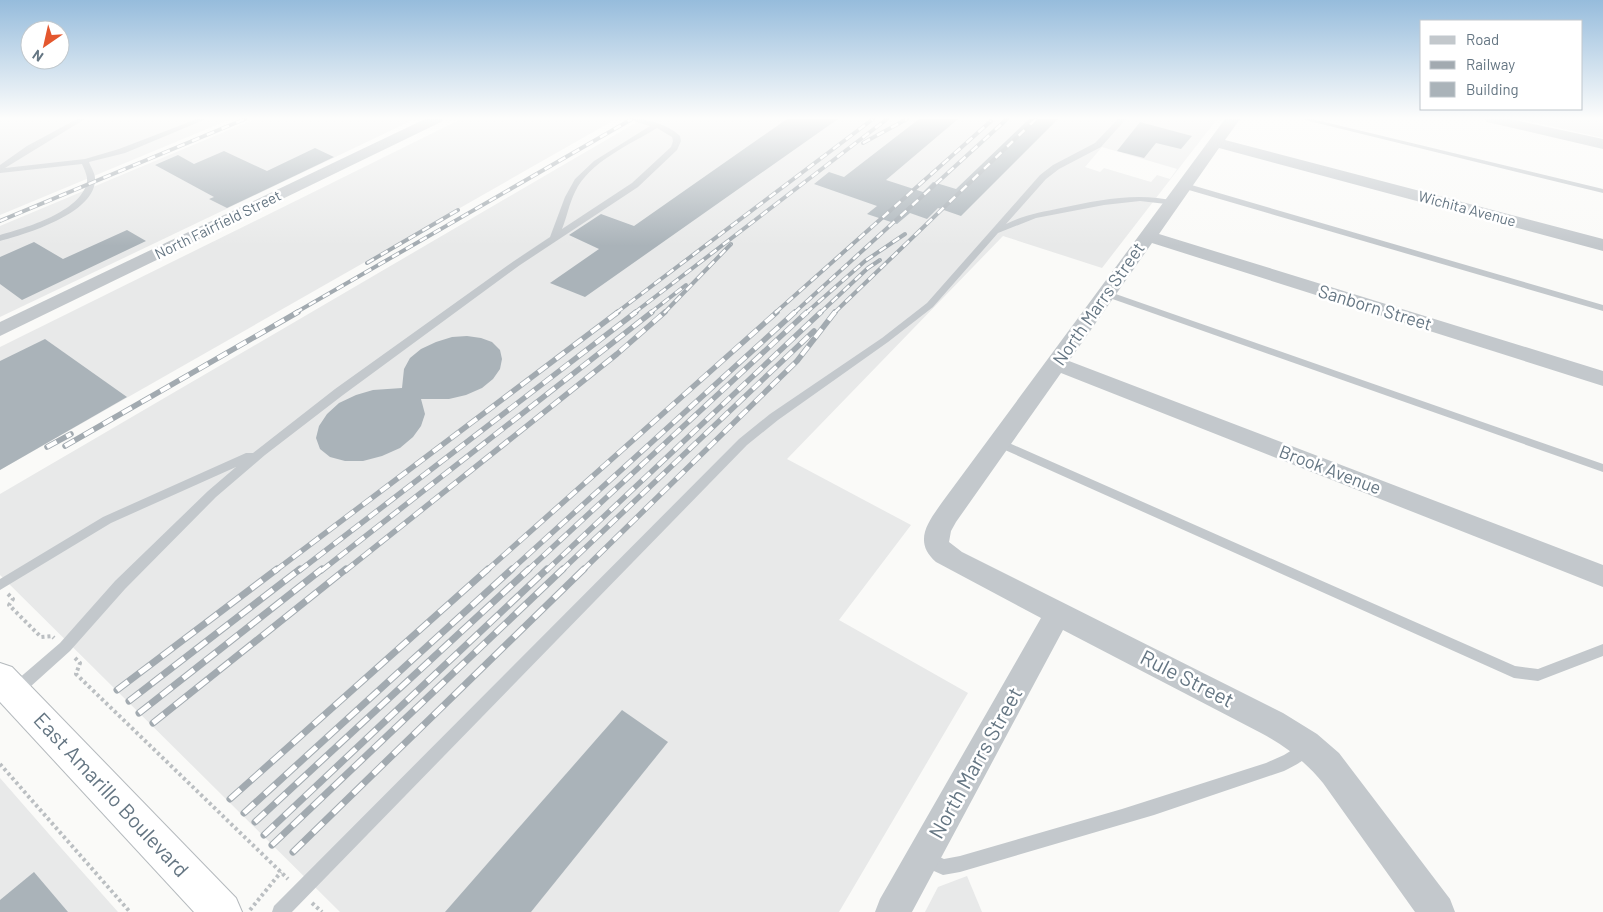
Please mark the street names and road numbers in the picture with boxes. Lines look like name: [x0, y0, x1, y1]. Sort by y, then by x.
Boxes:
street label: North Fairfield Street: [151, 186, 284, 263]
street label: Wichita Avenue: [1416, 186, 1518, 230]
street label: North Marrs Street: [1048, 238, 1149, 369]
street label: Sanborn Street: [1316, 279, 1435, 335]
street label: Brook Avenue: [1276, 440, 1384, 499]
street label: Rule Street: [1137, 643, 1239, 712]
street label: North Marrs Street: [923, 682, 1027, 842]
street label: East Amarillo Boulevard: [29, 707, 195, 881]

